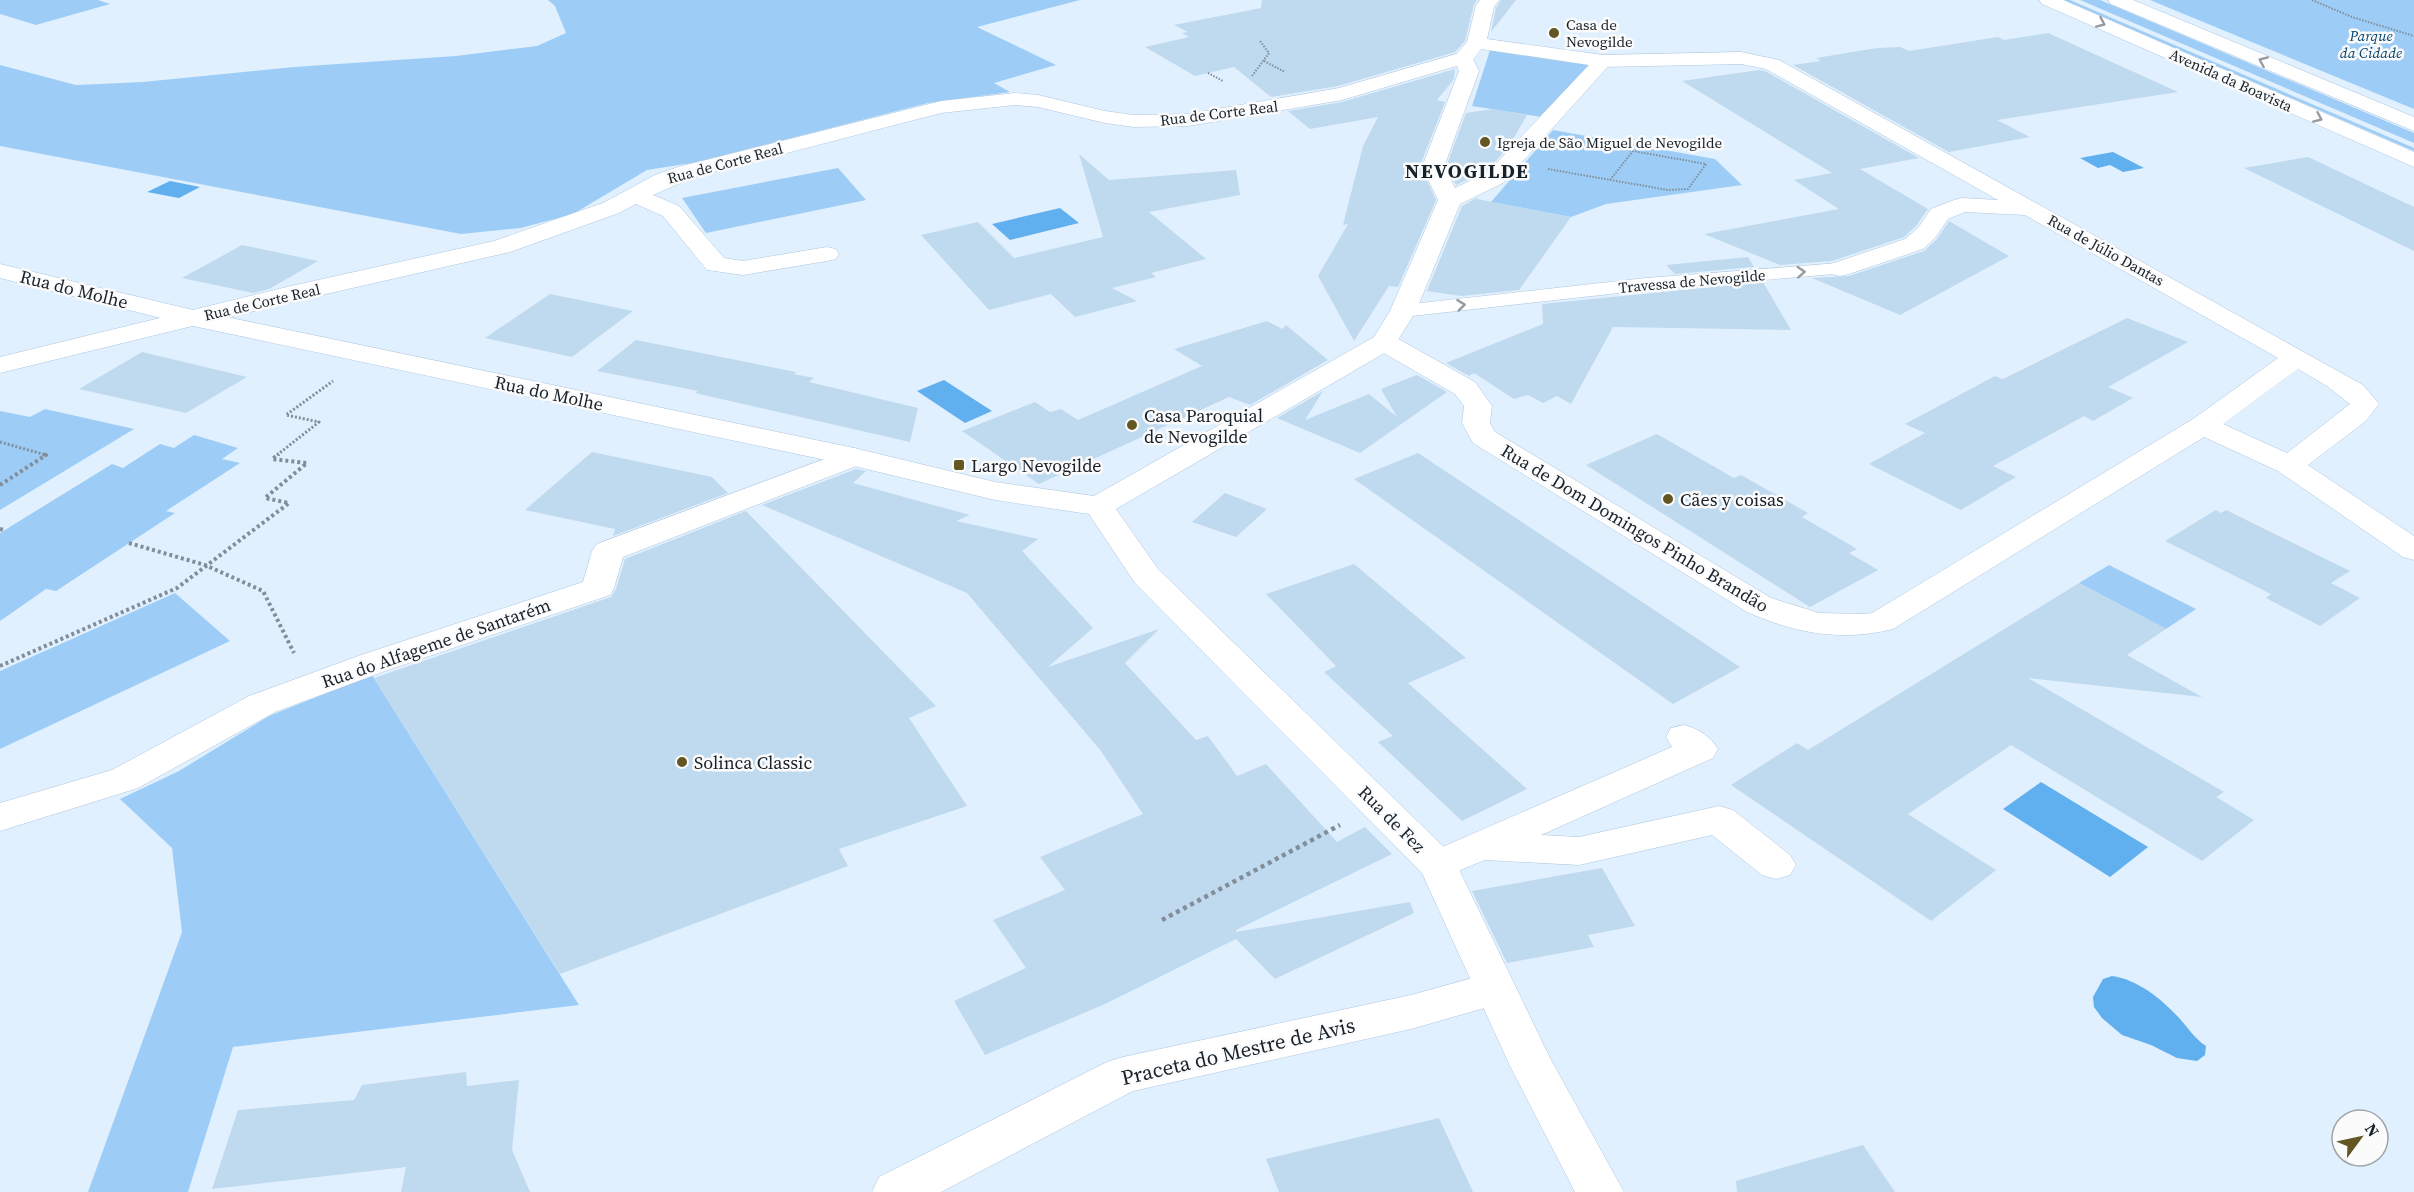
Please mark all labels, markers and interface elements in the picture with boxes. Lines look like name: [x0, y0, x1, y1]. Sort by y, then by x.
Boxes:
place label: Casa de Nevogilde: [1566, 14, 1633, 52]
one-way arrow: [2095, 16, 2106, 28]
park label: Parque da Cidade: [2340, 25, 2402, 63]
marker: Casa de Nevogilde: [1547, 26, 1561, 40]
street label: Avenida da Boavista: [2166, 43, 2296, 117]
one-way arrow: [2259, 57, 2270, 69]
street label: Rua de Corte Real: [1159, 95, 1280, 131]
one-way arrow: [2312, 111, 2323, 123]
place label: Igreja de São Miguel de Nevogilde: [1497, 132, 1722, 153]
marker: Igreja de São Miguel de Nevogilde: [1478, 135, 1492, 149]
street label: Rua de Corte Real: [665, 137, 786, 189]
district label: NEVOGILDE: [1405, 157, 1529, 185]
street label: Rua de Júlio Dantas: [2044, 209, 2168, 291]
street label: Rua do Molhe: [17, 263, 131, 315]
street label: Travessa de Nevogilde: [1618, 264, 1767, 298]
one-way arrow: [1797, 265, 1806, 278]
street label: Rua de Corte Real: [202, 278, 323, 326]
one-way arrow: [1456, 299, 1465, 311]
street label: Rua do Molhe: [492, 369, 606, 417]
place label: Casa Paroquial de Nevogilde: [1144, 403, 1263, 449]
marker: Casa Paroquial de Nevogilde: [1125, 418, 1139, 432]
street label: Rua de Dom Domingos Pinho Brandão: [1497, 438, 1774, 618]
place label: Largo Nevogilde: [971, 453, 1102, 478]
marker: Largo Nevogilde: [952, 458, 966, 472]
place label: Cães y coisas: [1680, 487, 1784, 512]
marker: Cães y coisas: [1661, 492, 1675, 506]
street label: Rua do Alfageme de Santarém: [318, 592, 554, 694]
place label: Solinca Classic: [694, 750, 812, 775]
marker: Solinca Classic: [675, 755, 689, 769]
street label: Rua de Fez: [1353, 780, 1431, 858]
street label: Praceta do Mestre de Avis: [1118, 1010, 1358, 1092]
north arrow: [2330, 1108, 2390, 1168]
text: N: [2360, 1119, 2385, 1141]

